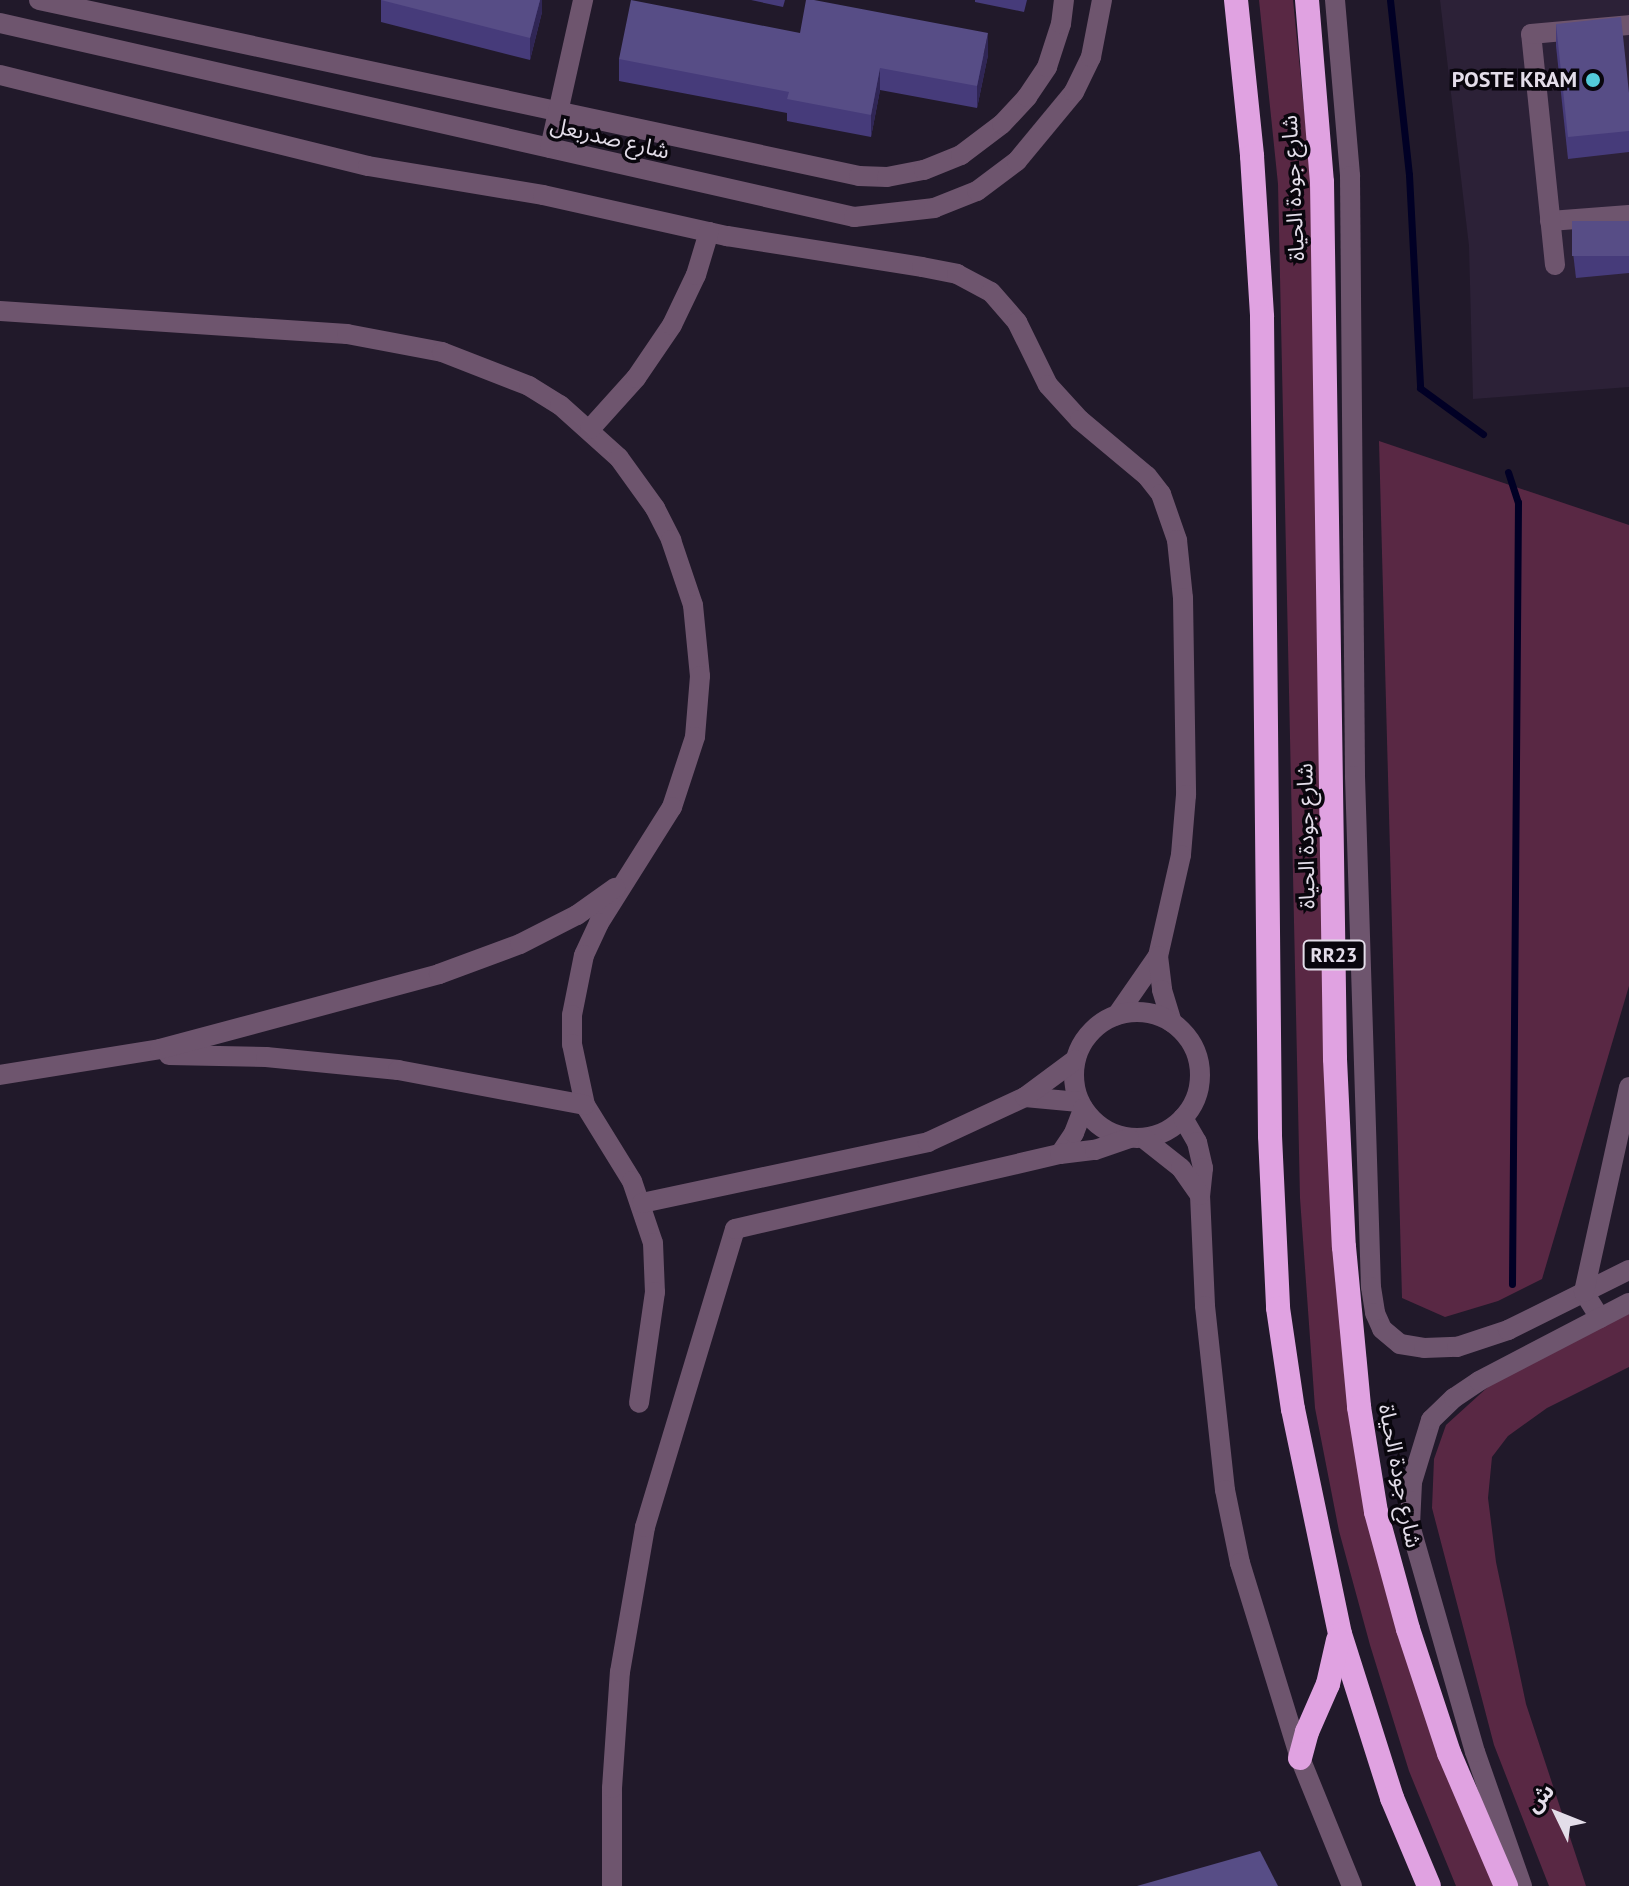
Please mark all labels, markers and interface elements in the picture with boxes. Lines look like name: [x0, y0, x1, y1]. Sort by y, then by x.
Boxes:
place label: POSTE KRAM: [1452, 67, 1577, 93]
marker: POSTE KRAM: [1584, 71, 1602, 89]
street label: شارع صدربعل: [548, 112, 672, 164]
street label: شارع جودة الحياة: [1276, 114, 1310, 262]
street label: شارع جودة الحياة: [1292, 763, 1320, 909]
road number: RR23: [1302, 939, 1366, 971]
street label: شارع جودة الحياة: [1373, 1402, 1427, 1550]
north arrow: [1517, 1774, 1597, 1854]
text: ش: [1519, 1777, 1560, 1818]

